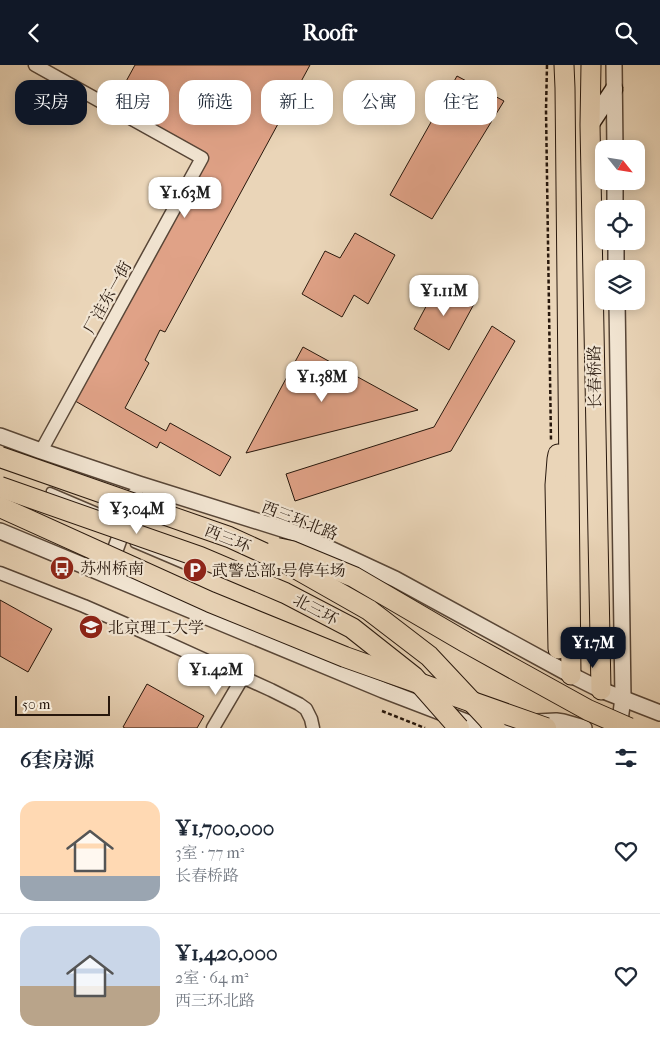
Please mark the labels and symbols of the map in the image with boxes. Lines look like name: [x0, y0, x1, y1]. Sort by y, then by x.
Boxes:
north arrow: [595, 140, 645, 190]
pin: ¥1.63M: [144, 177, 226, 219]
street label: 厂洼东一街: [80, 258, 135, 337]
pin: ¥1.11M: [403, 275, 485, 317]
street label: 长春桥路: [584, 345, 605, 409]
pin: ¥1.38M: [281, 361, 363, 403]
pin: ¥3.04M: [96, 493, 178, 535]
street label: 西三环北路: [259, 497, 341, 544]
street label: 西三环: [202, 521, 254, 556]
bus stop icon: 苏州桥南: [49, 555, 75, 581]
parking icon: 武警总部1号停车场: [182, 557, 208, 583]
place label: 苏州桥南: [80, 559, 144, 578]
place label: 武警总部1号停车场: [212, 561, 346, 580]
street label: 北三环: [290, 590, 341, 629]
school or university icon: 北京理工大学: [78, 614, 104, 640]
place label: 北京理工大学: [108, 618, 204, 637]
pin: ¥1.7M: [558, 627, 628, 669]
pin: ¥1.42M: [175, 653, 257, 696]
scale bar: [15, 693, 110, 716]

